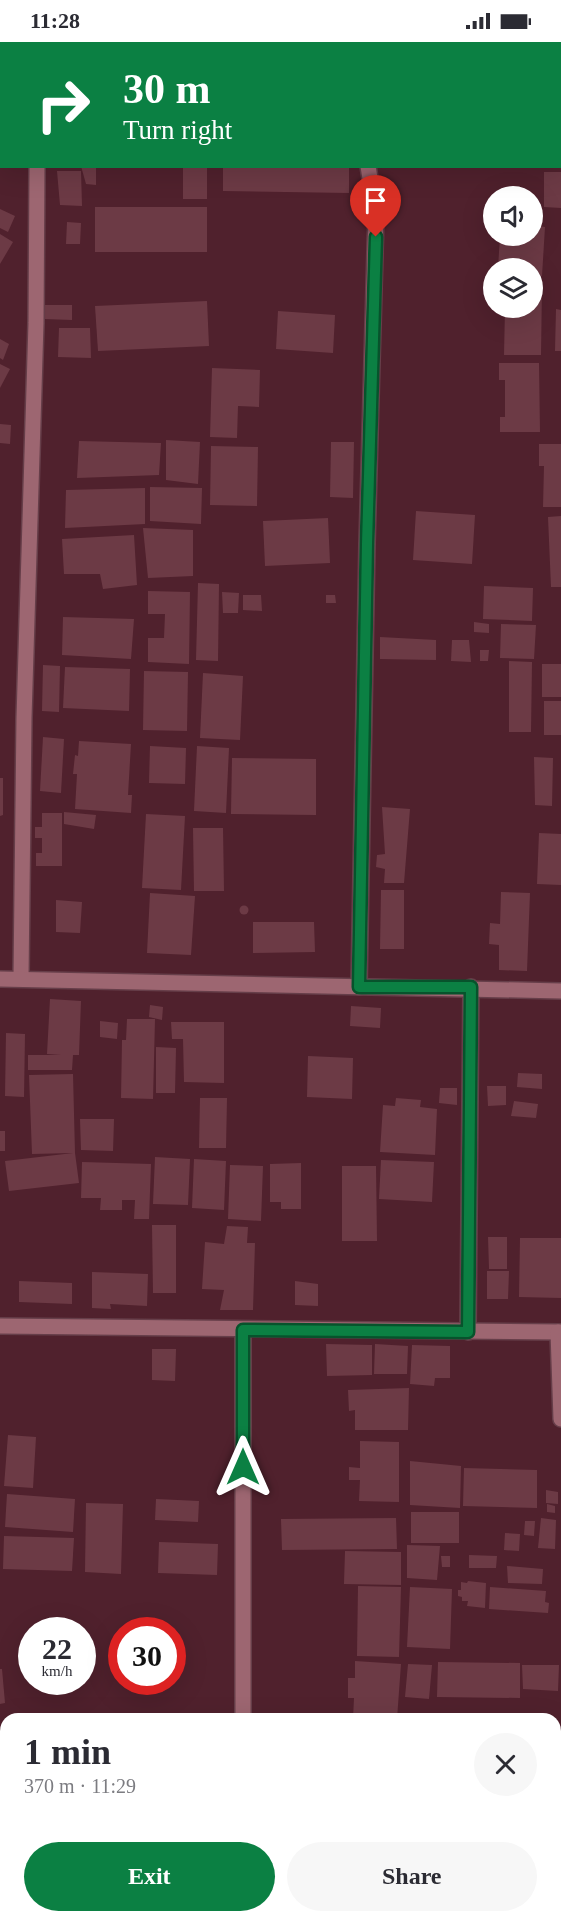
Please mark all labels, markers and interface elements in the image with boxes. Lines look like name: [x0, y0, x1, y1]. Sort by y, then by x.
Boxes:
text: 11:28: [30, 8, 80, 33]
icon: right: [24, 66, 102, 144]
text: 30 m: [123, 66, 211, 112]
text: Turn right: [123, 115, 232, 145]
pin: [350, 175, 401, 237]
icon: arrive: [359, 184, 392, 217]
map controls: [483, 186, 543, 318]
button: sound: [483, 186, 543, 246]
button: layers: [483, 258, 543, 318]
position arrow: [211, 1435, 275, 1499]
speed limit sign: 30: [108, 1617, 186, 1695]
text: 22: [42, 1632, 72, 1665]
text: km/h: [42, 1663, 72, 1679]
text: 1 min: [24, 1732, 111, 1772]
button: close: [474, 1733, 537, 1796]
text: 370 m · 11:29: [24, 1775, 136, 1797]
button: Exit: [24, 1842, 275, 1911]
button: Share: [287, 1842, 537, 1911]

